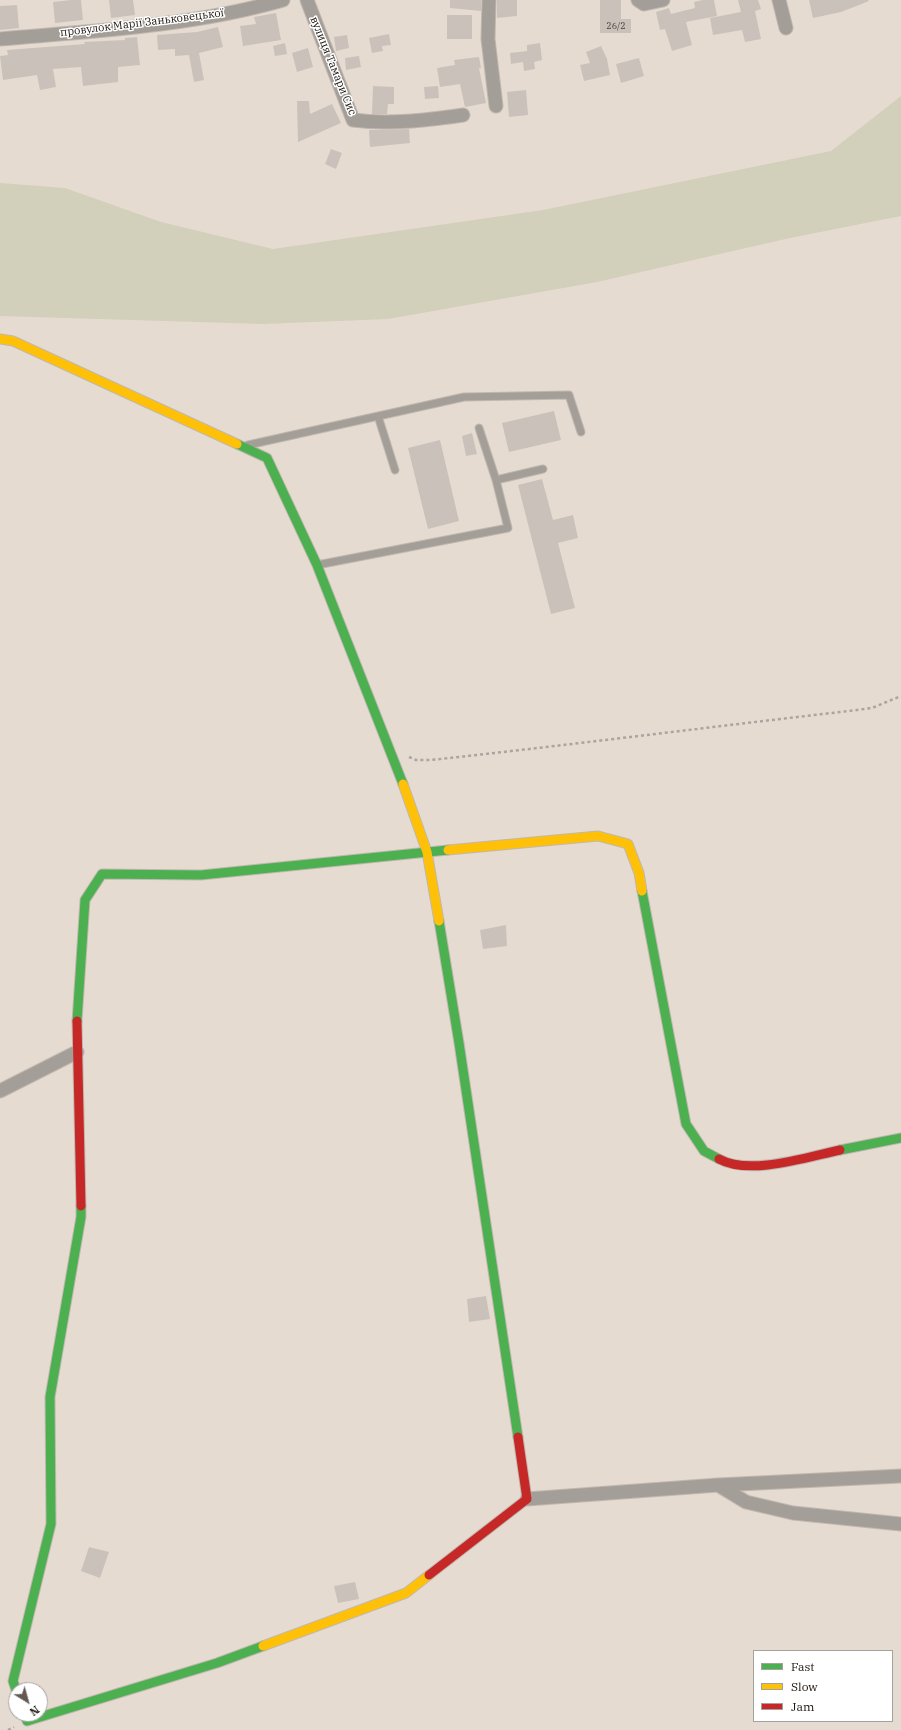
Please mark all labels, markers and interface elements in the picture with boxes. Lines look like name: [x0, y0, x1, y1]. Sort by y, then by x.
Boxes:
street label: провулок Марії Заньковецької: [59, 6, 225, 40]
street label: вулиця Тамари Сис: [307, 15, 359, 117]
house number: 26/2: [606, 21, 626, 31]
legend: [753, 1650, 893, 1722]
text: Fast: [791, 1659, 815, 1674]
text: Slow: [791, 1679, 818, 1694]
north arrow: [8, 1682, 48, 1722]
text: Jam: [791, 1699, 814, 1714]
text: N: [27, 1703, 42, 1719]

